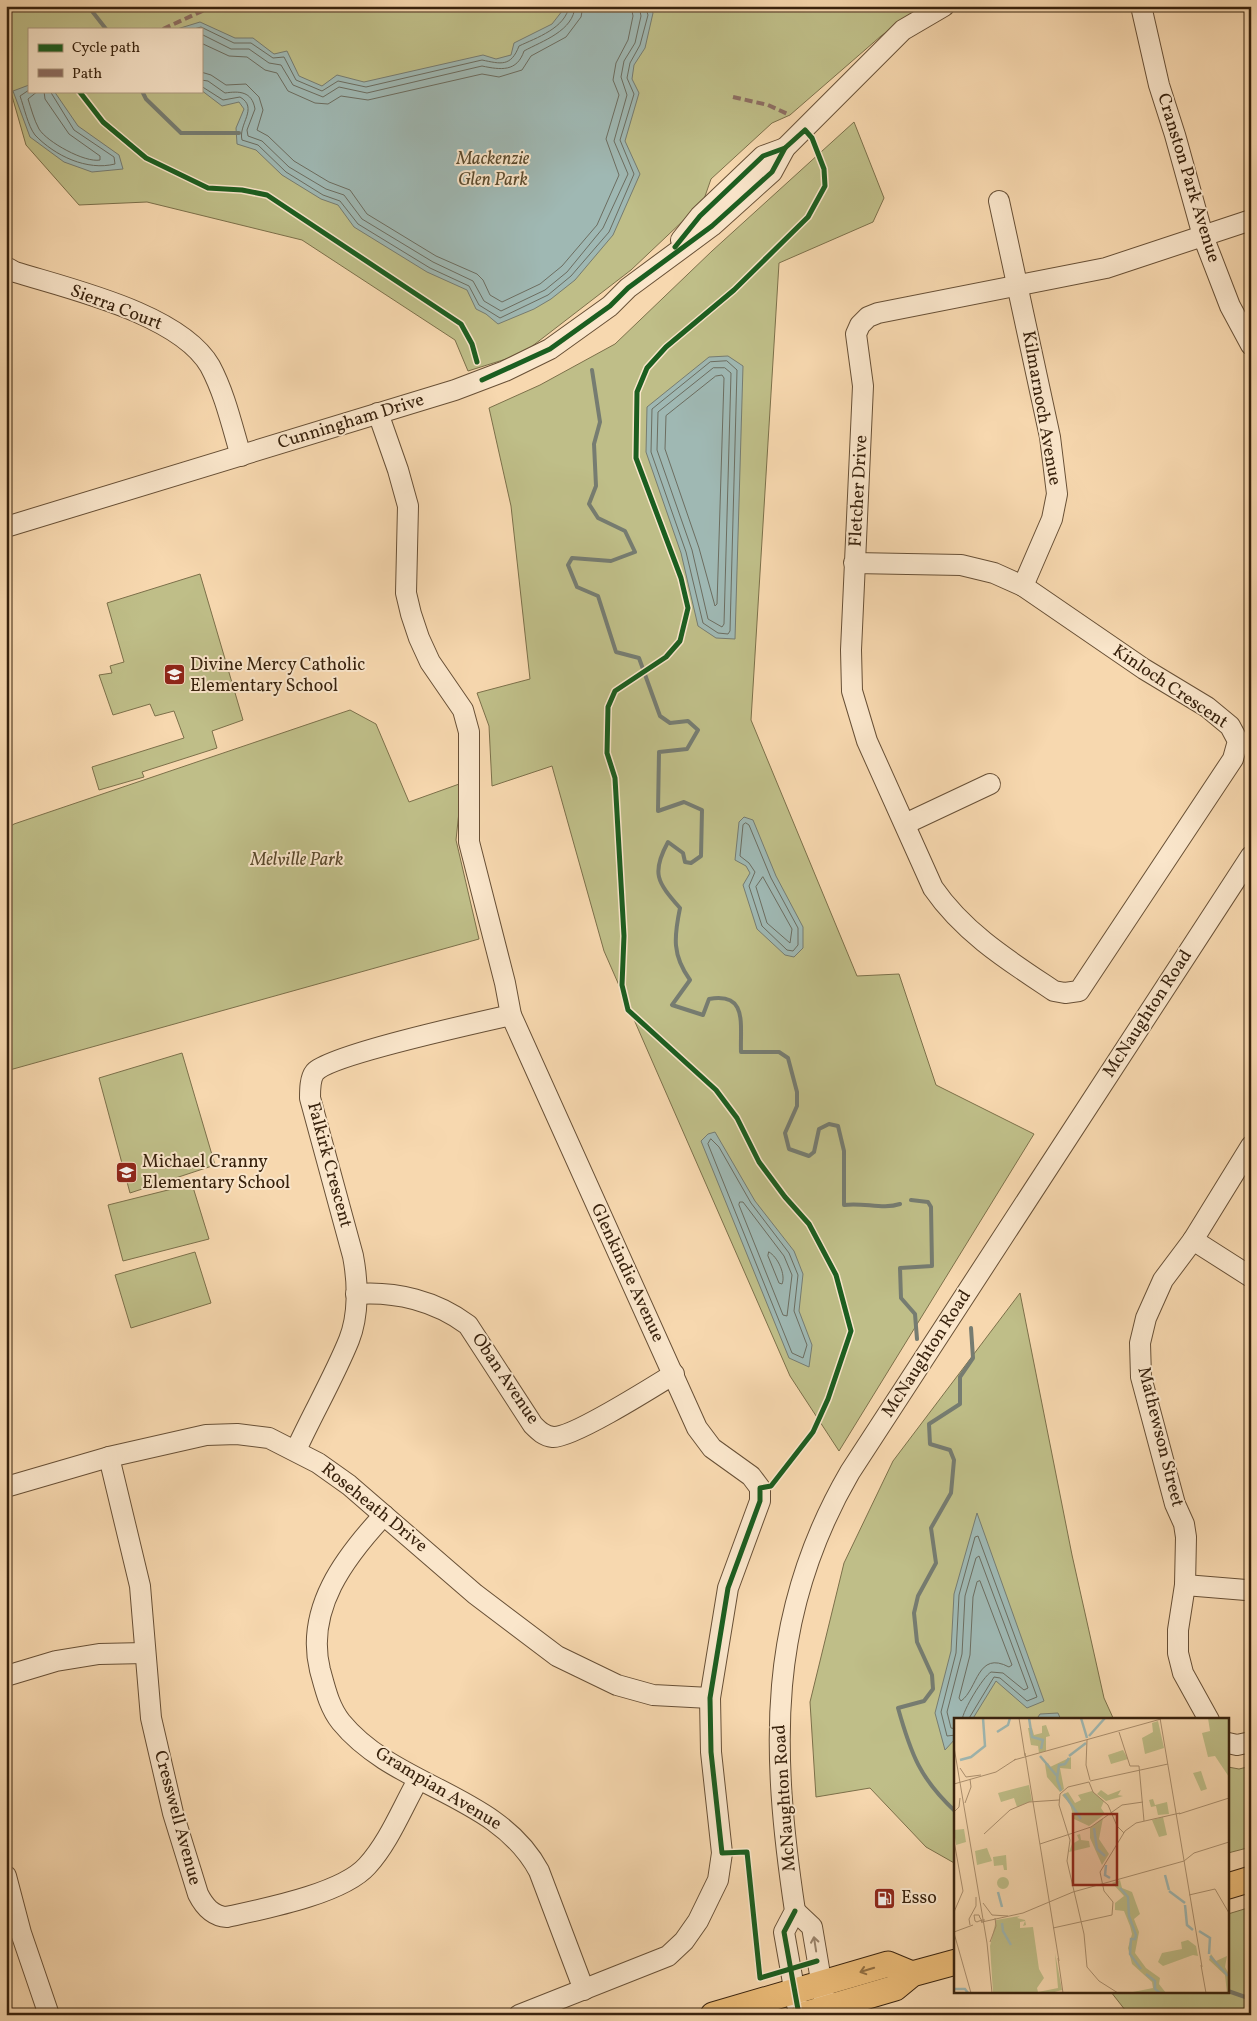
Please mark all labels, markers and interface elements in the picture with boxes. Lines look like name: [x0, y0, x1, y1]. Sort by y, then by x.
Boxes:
legend: [28, 28, 202, 92]
text: Cycle path: [72, 38, 140, 59]
text: Path: [72, 64, 102, 85]
street label: Cranston Park Avenue: [1150, 90, 1226, 266]
park label: Mackenzie Glen Park: [456, 147, 530, 193]
street label: Sierra Court: [66, 279, 166, 337]
street label: Kilmarnoch Avenue: [1015, 329, 1067, 487]
street label: Cunningham Drive: [275, 388, 427, 456]
street label: Fletcher Drive: [844, 434, 874, 548]
street label: Kinloch Crescent: [1107, 639, 1233, 735]
place label: Divine Mercy Catholic Elementary School: [190, 653, 365, 699]
school or university icon: Divine Mercy Catholic Elementary School: [162, 663, 186, 687]
park label: Melville Park: [250, 848, 343, 873]
street label: McNaughton Road: [1097, 945, 1199, 1083]
street label: Falkirk Crescent: [300, 1100, 358, 1230]
place label: Michael Cranny Elementary School: [142, 1150, 290, 1196]
school or university icon: Michael Cranny Elementary School: [114, 1160, 138, 1184]
street label: Glenkindie Avenue: [584, 1200, 670, 1346]
street label: McNaughton Road: [876, 1285, 978, 1423]
street label: Oban Avenue: [465, 1328, 545, 1430]
street label: Mathewson Street: [1131, 1364, 1189, 1510]
street label: Roseheath Drive: [315, 1457, 433, 1559]
inset map: [954, 1718, 1230, 1994]
street label: McNaughton Road: [767, 1724, 803, 1872]
street label: Grampian Avenue: [370, 1741, 506, 1837]
street label: Cresswell Avenue: [147, 1748, 207, 1888]
fuel station icon: Esso: [873, 1886, 897, 1910]
place label: Esso: [901, 1886, 937, 1911]
one-way arrow: [809, 1936, 819, 1952]
one-way arrow: [859, 1966, 875, 1976]

